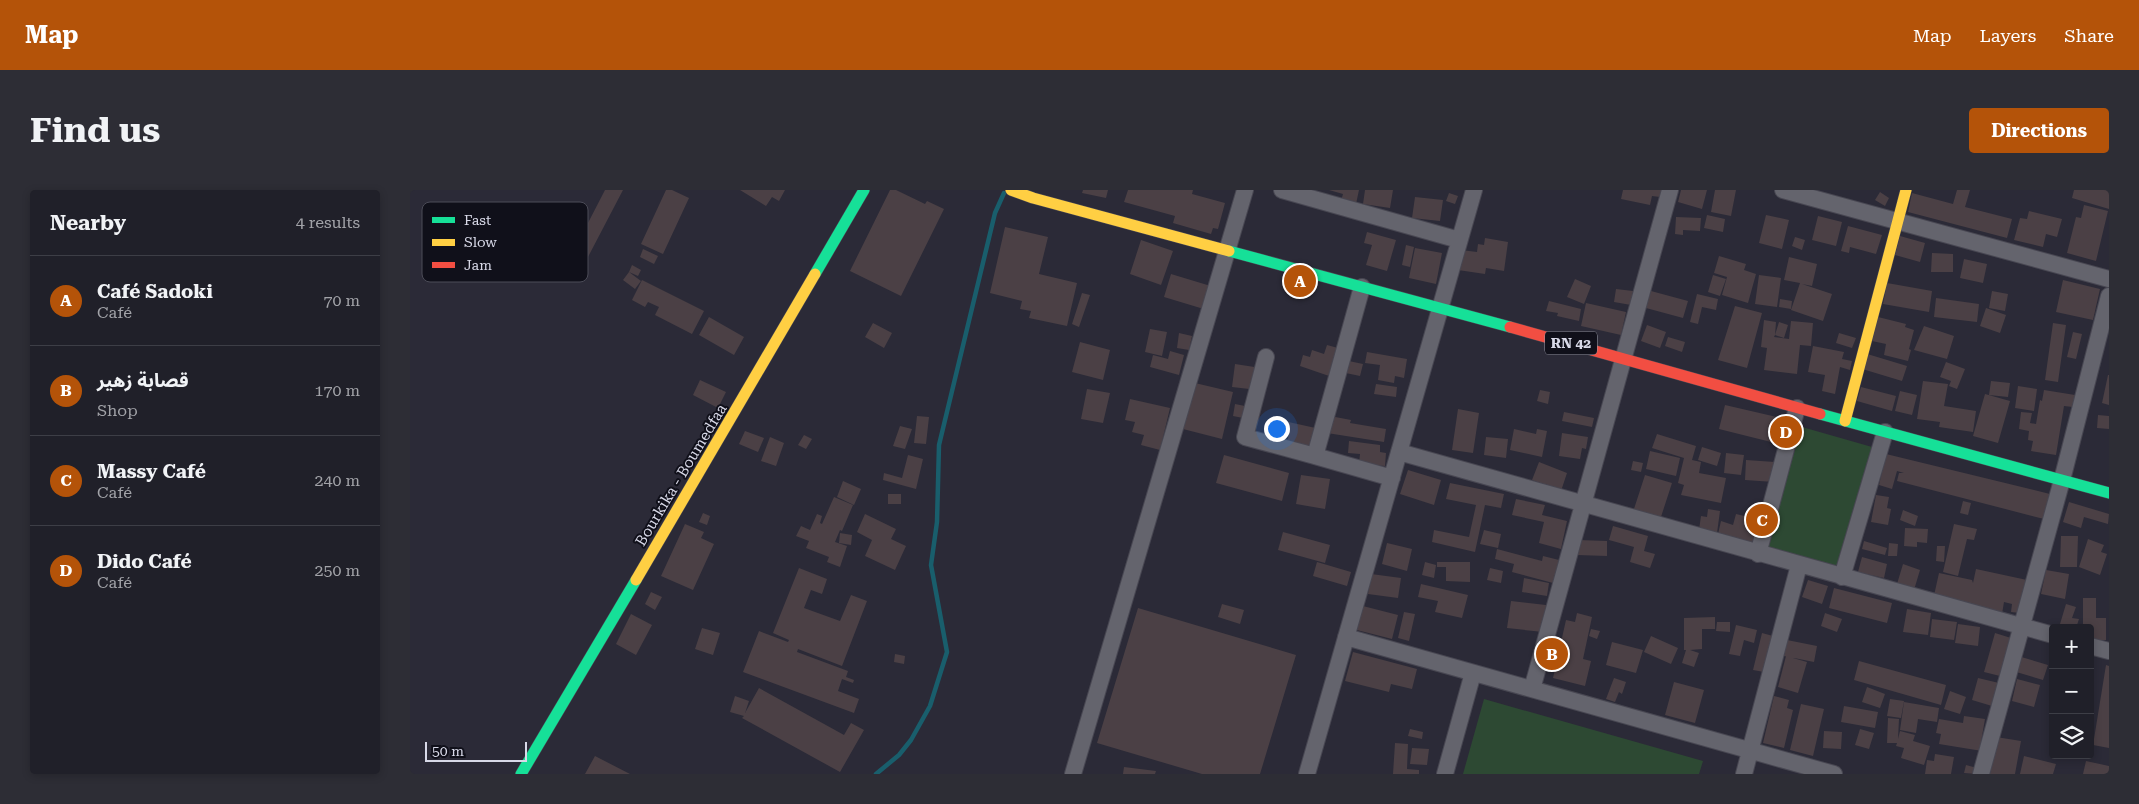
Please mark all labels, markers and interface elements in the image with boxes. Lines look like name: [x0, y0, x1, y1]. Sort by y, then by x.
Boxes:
text: Map: [25, 21, 79, 49]
text: Map: [1913, 25, 1952, 46]
text: Layers: [1980, 25, 2036, 46]
text: Share: [2064, 25, 2114, 46]
button: Directions: [1969, 108, 2109, 153]
text: Find us: [30, 110, 160, 151]
legend: [422, 202, 588, 282]
text: Nearby: [50, 211, 126, 235]
text: Fast: [464, 212, 491, 228]
text: 4 results: [296, 213, 360, 232]
text: Slow: [464, 234, 497, 250]
text: Jam: [464, 257, 492, 273]
pin: A: [1284, 262, 1316, 300]
text: Café Sadoki: [97, 280, 213, 303]
text: A: [60, 291, 72, 310]
text: 70 m: [323, 291, 360, 310]
text: Café: [97, 303, 132, 322]
road number: RN 42: [1545, 332, 1597, 354]
text: قصابة زهير: [97, 369, 189, 392]
text: B: [60, 381, 72, 400]
text: 170 m: [314, 381, 360, 400]
text: Shop: [97, 401, 138, 420]
street label: Bourkika - Boumedfaa: [631, 401, 731, 549]
pin: D: [1770, 413, 1802, 451]
your location: [1264, 416, 1290, 442]
text: Massy Café: [97, 460, 206, 483]
text: C: [60, 471, 72, 490]
text: 240 m: [314, 471, 360, 490]
text: Café: [97, 483, 132, 502]
pin: C: [1746, 501, 1778, 539]
text: Dido Café: [97, 550, 192, 573]
text: D: [60, 561, 72, 580]
text: 250 m: [314, 561, 360, 580]
text: Café: [97, 573, 132, 592]
map controls: [2049, 624, 2094, 759]
button: +: [2049, 624, 2094, 669]
pin: B: [1536, 635, 1568, 673]
button: −: [2049, 669, 2094, 714]
button: layers: [2049, 714, 2094, 759]
scale bar: [425, 739, 528, 762]
text: 50 m: [432, 743, 464, 759]

